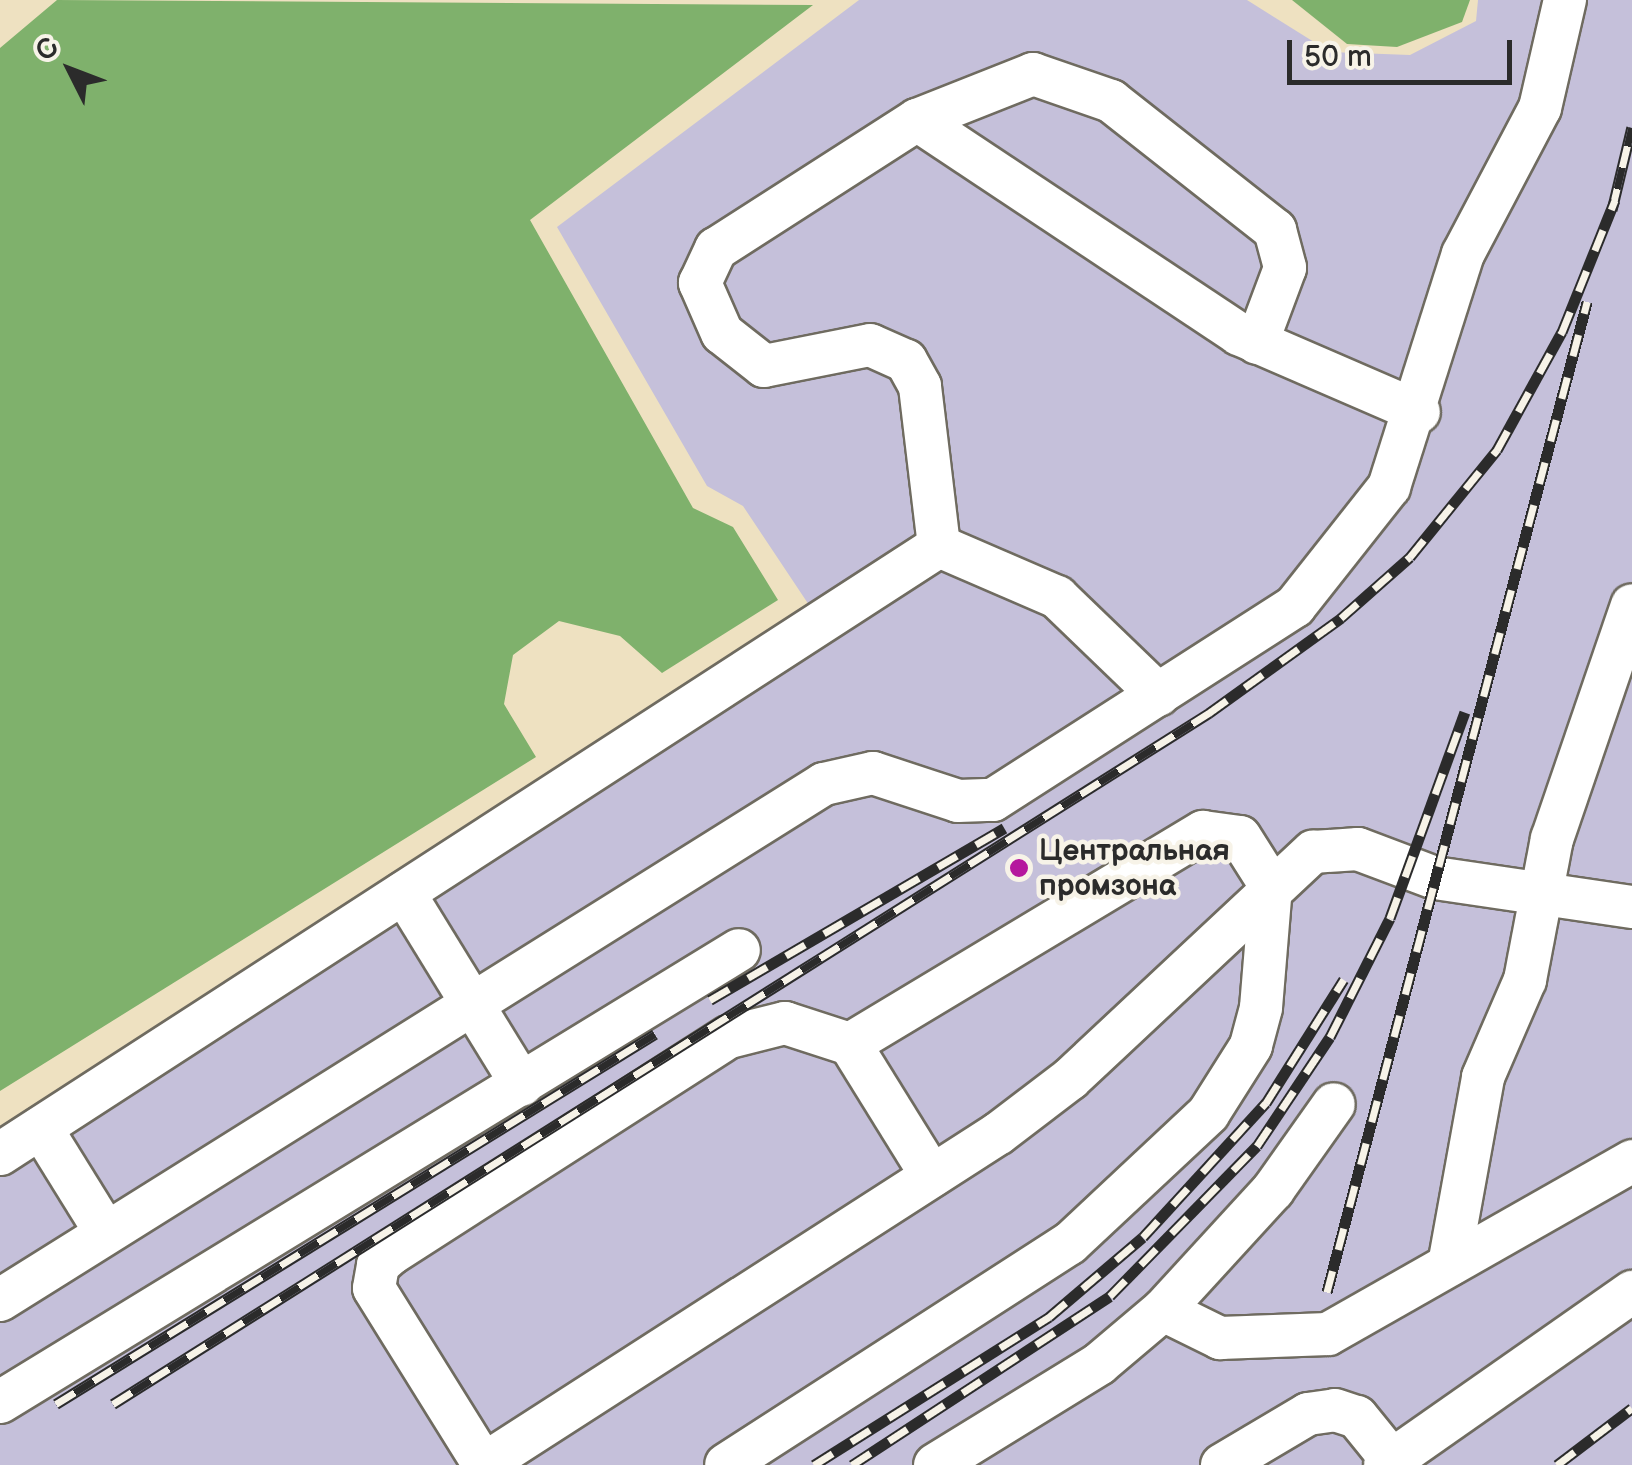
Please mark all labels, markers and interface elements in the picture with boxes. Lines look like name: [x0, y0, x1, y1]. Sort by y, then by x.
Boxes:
north arrow: [20, 20, 120, 120]
scale bar: [1292, 20, 1517, 82]
text: С: [29, 31, 66, 68]
text: 50 m: [1304, 39, 1372, 75]
place label: Центральная промзона: [1039, 833, 1230, 904]
marker: Центральная промзона: [1008, 857, 1030, 879]

